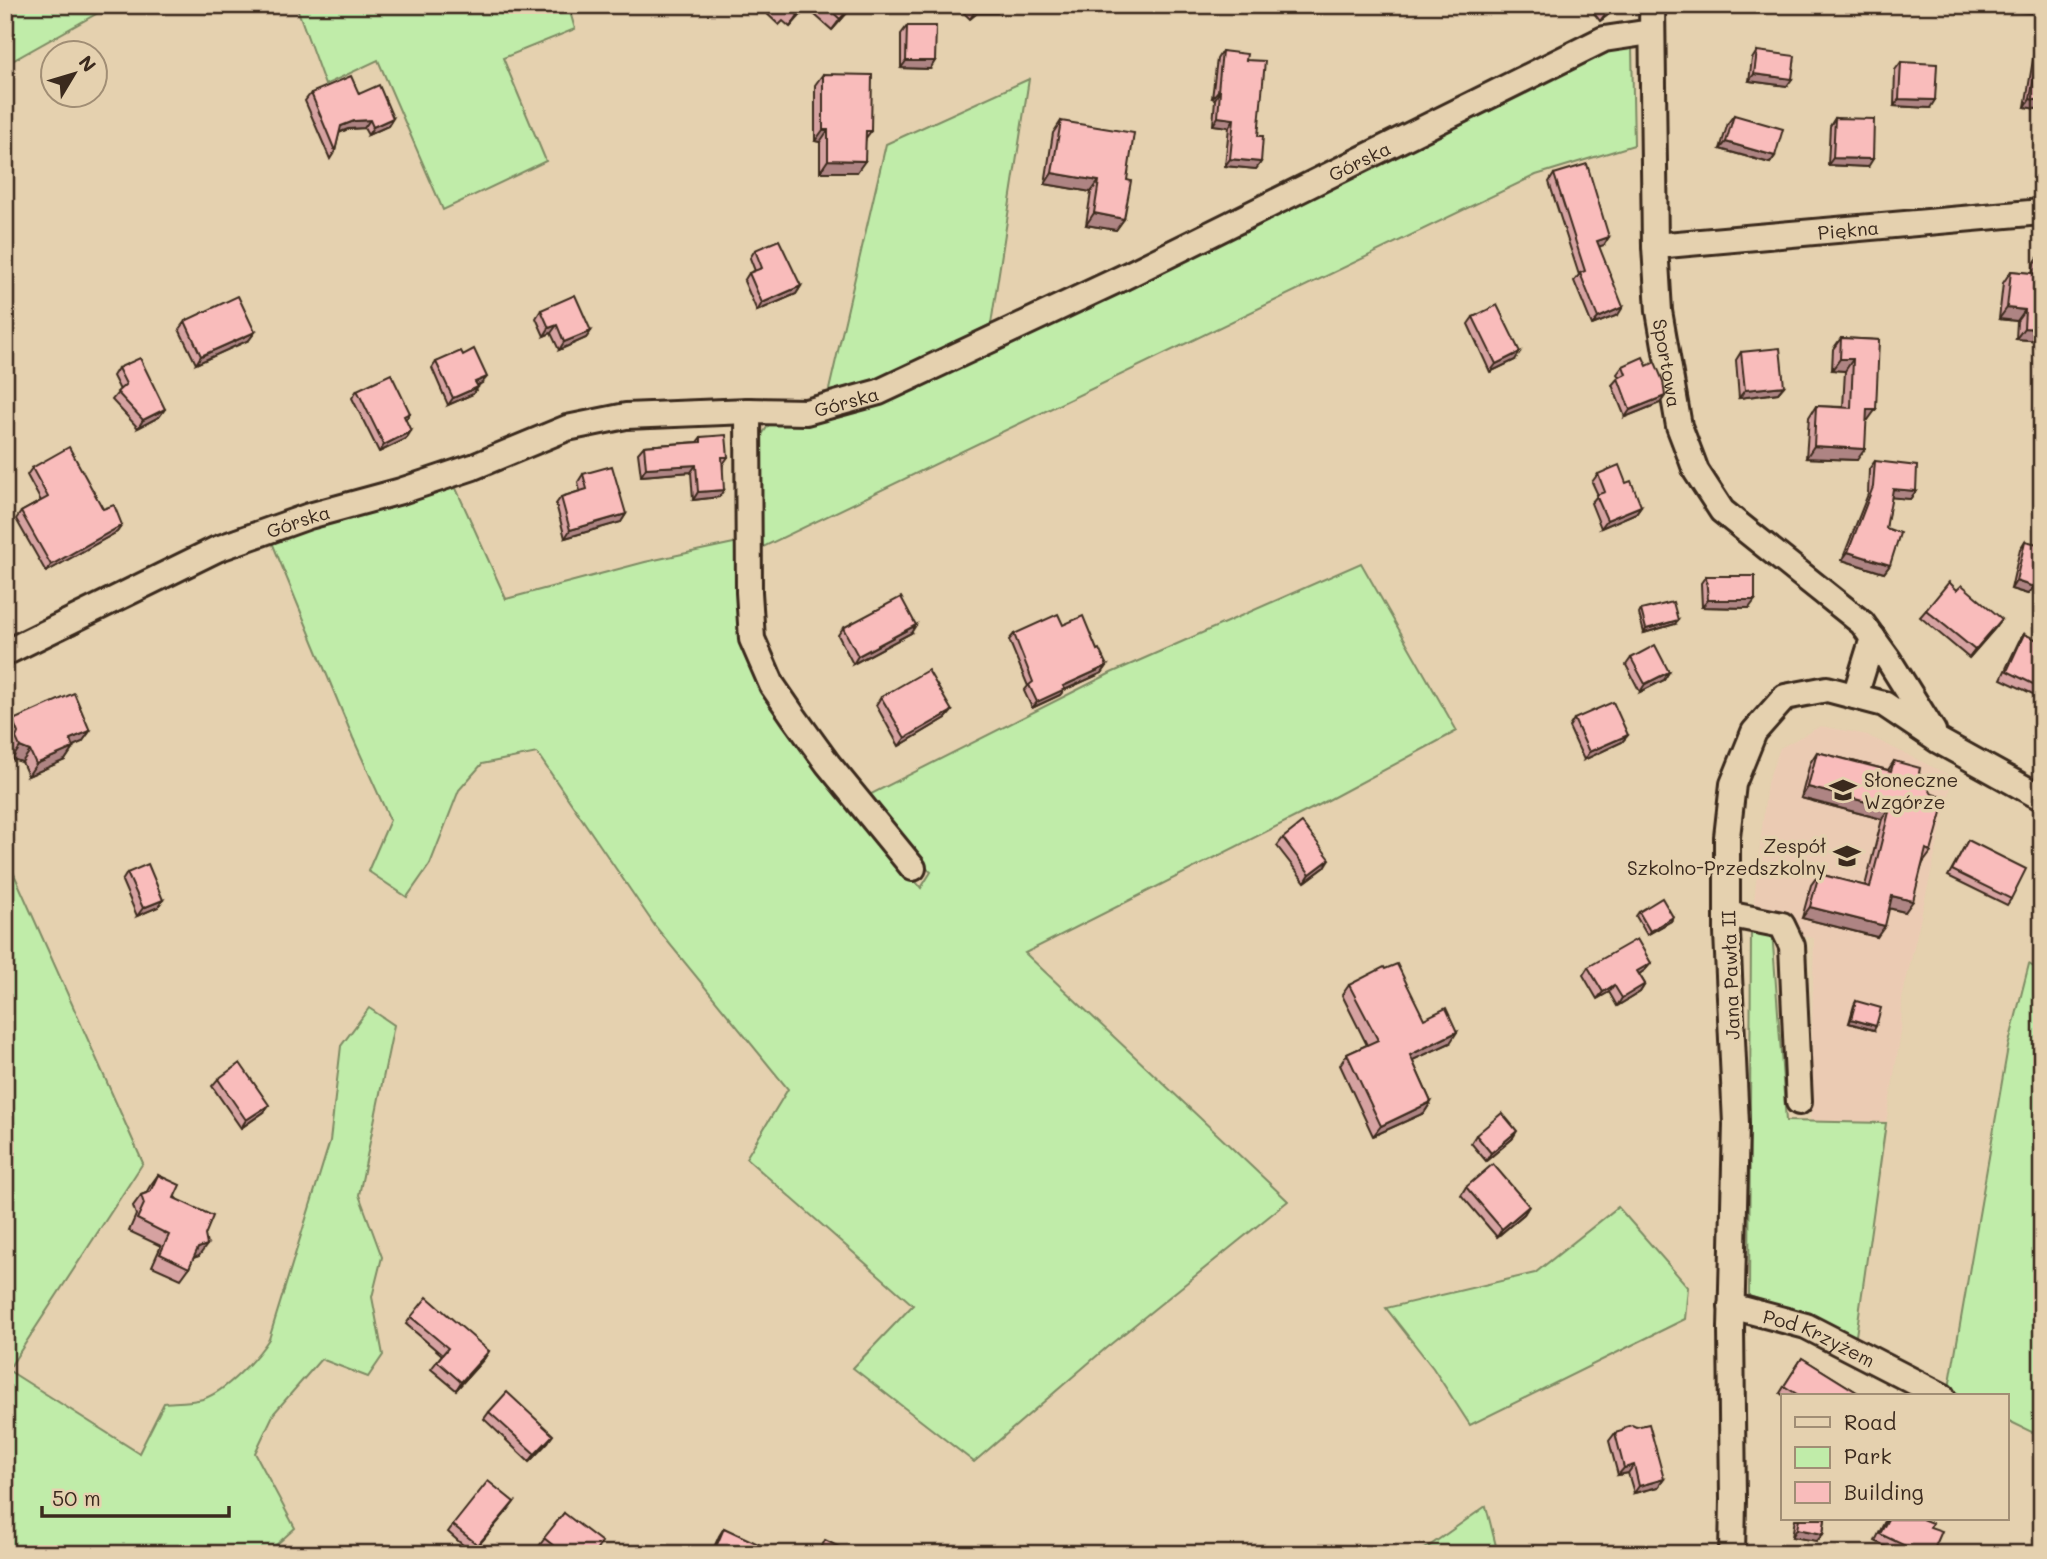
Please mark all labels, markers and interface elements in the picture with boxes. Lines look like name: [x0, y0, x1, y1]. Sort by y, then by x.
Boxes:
north arrow: [38, 38, 108, 108]
text: N: [74, 50, 102, 77]
street label: Górska: [1324, 135, 1394, 186]
street label: Piękna: [1816, 214, 1880, 244]
street label: Sportowa: [1648, 317, 1688, 409]
street label: Górska: [811, 380, 881, 422]
street label: Górska: [262, 498, 333, 543]
place label: Słoneczne Wzgórze: [1864, 767, 1958, 814]
school or university icon: Słoneczne Wzgórze: [1828, 775, 1858, 805]
place label: Zespół Szkolno-Przedszkolny: [1627, 833, 1826, 880]
school or university icon: Zespół Szkolno-Przedszkolny: [1832, 841, 1862, 871]
street label: Jana Pawła II: [1715, 910, 1745, 1040]
street label: Pod Krzyżem: [1761, 1303, 1880, 1372]
legend: [1781, 1394, 2008, 1520]
text: Road: [1844, 1408, 1896, 1435]
text: Park: [1844, 1442, 1892, 1469]
scale bar: [42, 1475, 229, 1519]
text: Building: [1844, 1478, 1924, 1505]
text: 50 m: [52, 1484, 101, 1511]

